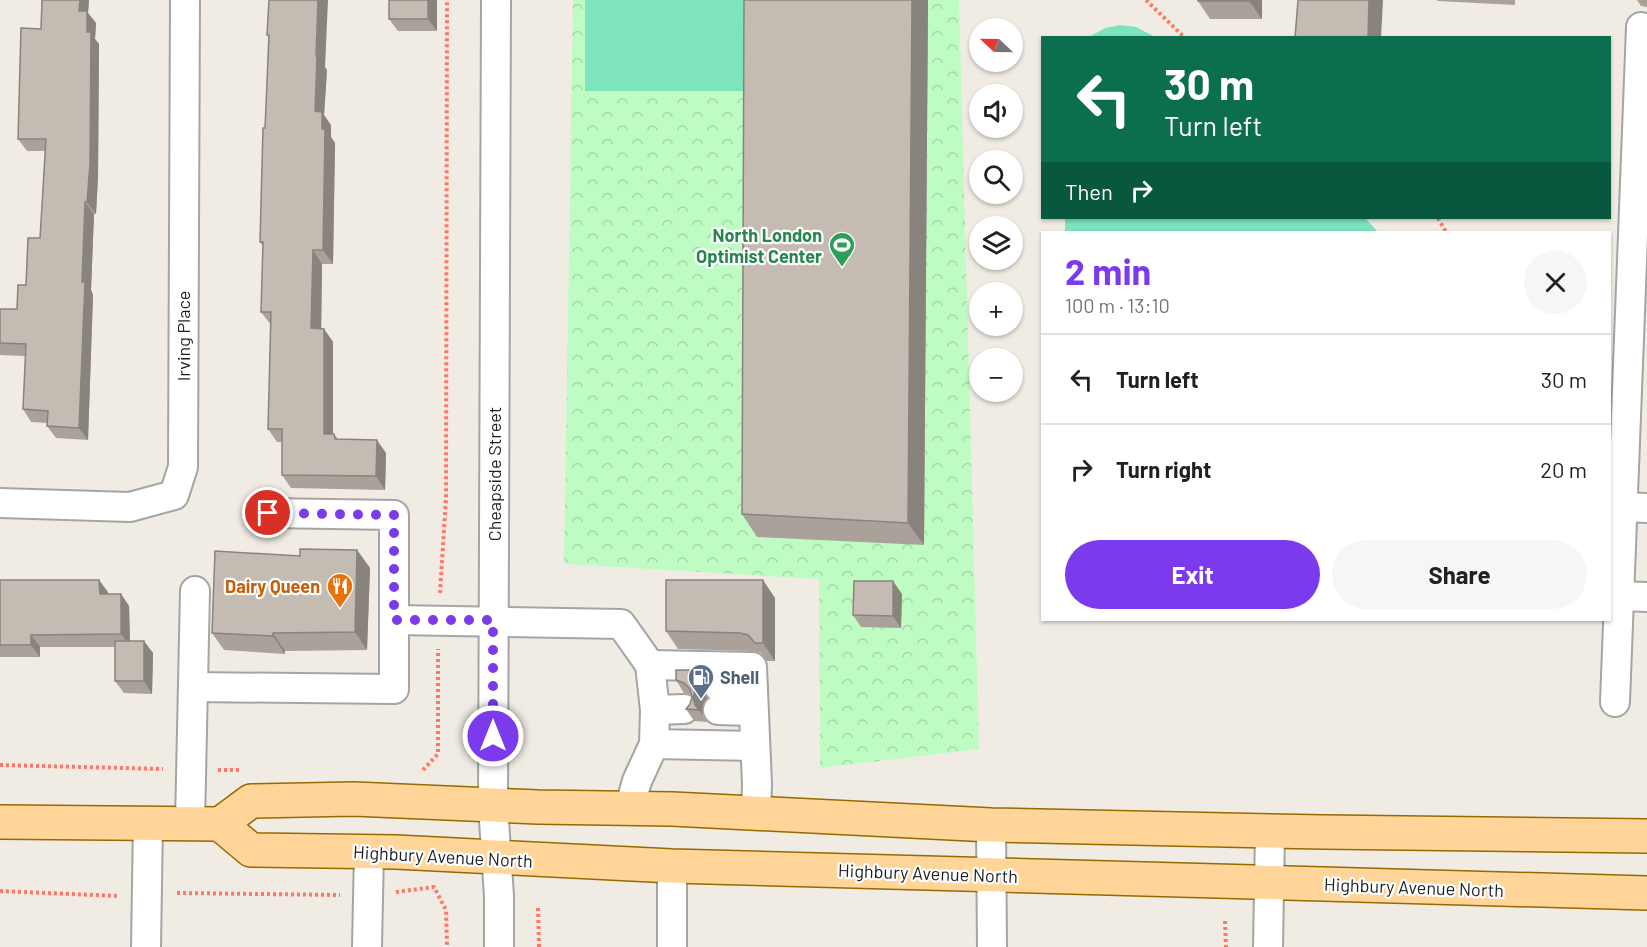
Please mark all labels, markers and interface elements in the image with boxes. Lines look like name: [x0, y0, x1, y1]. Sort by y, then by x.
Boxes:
north arrow: [969, 18, 1023, 72]
map controls: [969, 18, 1023, 402]
text: 30 m: [1164, 58, 1254, 108]
icon: left: [1065, 60, 1143, 138]
button: sound: [969, 84, 1023, 138]
text: Turn left: [1164, 109, 1262, 141]
button: search: [969, 150, 1023, 204]
icon: right: [1125, 174, 1158, 207]
text: Then: [1065, 178, 1113, 204]
button: layers: [969, 216, 1023, 270]
place label: North London Optimist Center: [696, 224, 822, 267]
sports icon: North London Optimist Center: [827, 230, 857, 268]
text: 2 min: [1065, 249, 1151, 292]
button: close: [1524, 251, 1587, 314]
button: +: [969, 282, 1023, 336]
street label: Irving Place: [172, 291, 194, 381]
text: 100 m · 13:10: [1065, 293, 1170, 317]
button: −: [969, 348, 1023, 402]
icon: left: [1065, 363, 1098, 396]
text: Turn left: [1116, 366, 1199, 392]
text: 30 m: [1541, 366, 1587, 392]
street label: Cheapside Street: [483, 407, 505, 541]
icon: right: [1065, 453, 1098, 486]
text: Turn right: [1116, 456, 1211, 482]
text: 20 m: [1540, 456, 1587, 482]
pin: [242, 487, 293, 538]
icon: arrive: [251, 496, 284, 529]
button: Exit: [1065, 540, 1320, 609]
button: Share: [1332, 540, 1587, 609]
restaurant icon: Dairy Queen: [325, 571, 355, 609]
place label: Dairy Queen: [225, 575, 320, 597]
fuel station icon: Shell: [686, 662, 716, 700]
place label: Shell: [720, 666, 759, 688]
position arrow: [461, 704, 525, 768]
street label: Highbury Avenue North: [353, 840, 533, 872]
street label: Highbury Avenue North: [838, 859, 1018, 887]
street label: Highbury Avenue North: [1324, 873, 1504, 901]

